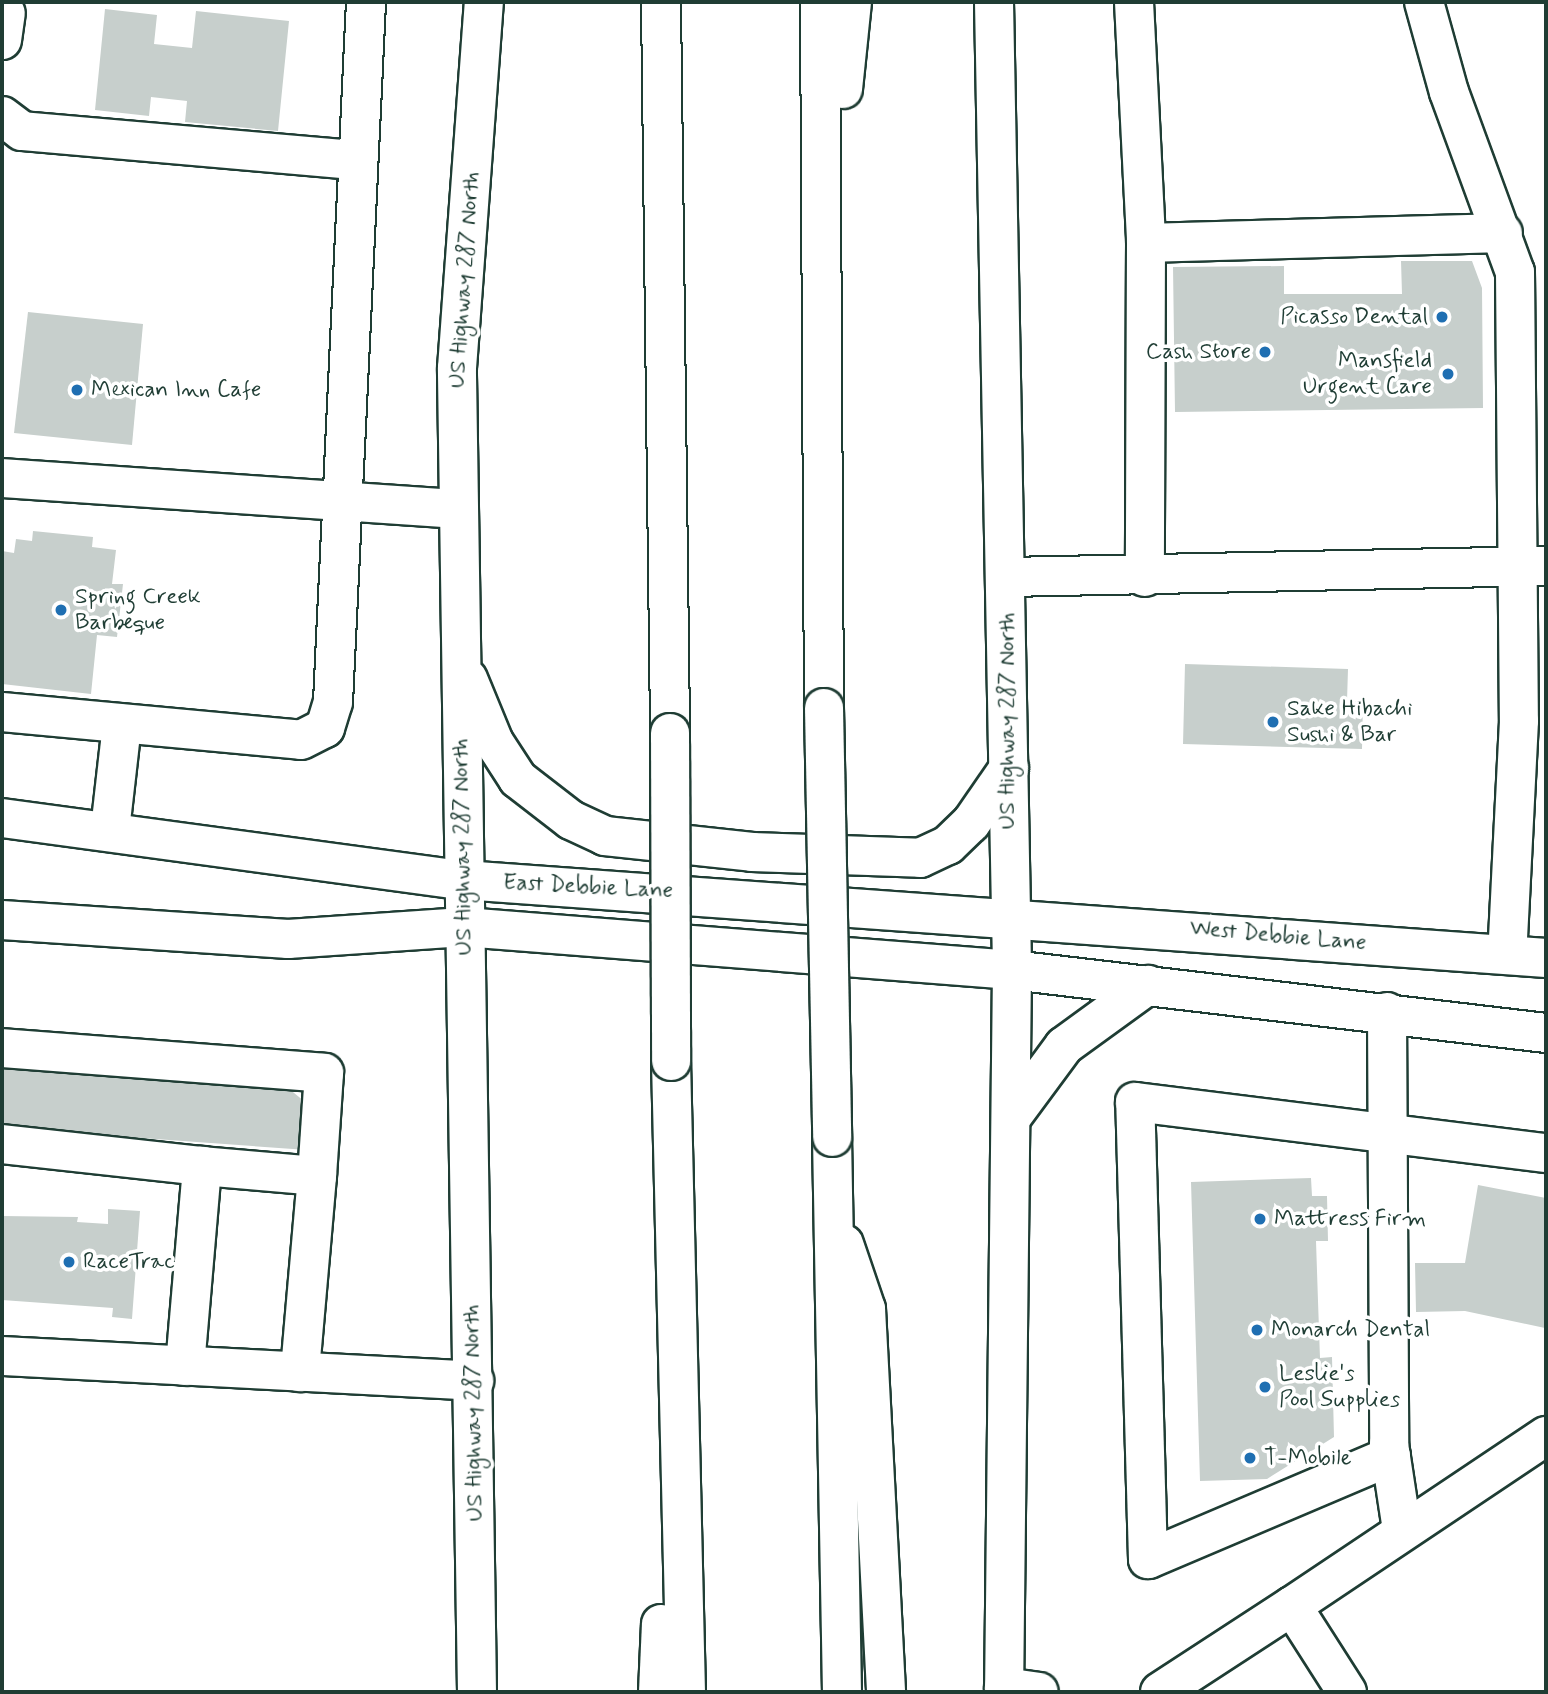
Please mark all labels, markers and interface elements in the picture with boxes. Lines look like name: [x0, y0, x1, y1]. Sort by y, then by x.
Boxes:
street label: US Highway 287 North: [444, 171, 486, 389]
place label: Picasso Dental: [1288, 303, 1428, 331]
marker: Picasso Dental: [1434, 309, 1450, 325]
place label: Cash Store: [1146, 338, 1251, 366]
marker: Cash Store: [1257, 344, 1273, 360]
place label: Mansfield Urgent Care: [1301, 347, 1432, 401]
marker: Mansfield Urgent Care: [1438, 364, 1458, 384]
place label: Mexican Inn Cafe: [91, 376, 266, 404]
marker: Mexican Inn Cafe: [69, 382, 85, 398]
place label: Spring Creek Barbeque: [75, 583, 200, 637]
marker: Spring Creek Barbeque: [53, 602, 69, 618]
street label: US Highway 287 North: [994, 613, 1022, 829]
place label: Sake Hibachi Sushi & Bar: [1287, 695, 1414, 749]
marker: Sake Hibachi Sushi & Bar: [1265, 714, 1281, 730]
street label: US Highway 287 North: [447, 738, 479, 956]
street label: East Debbie Lane: [502, 869, 674, 905]
street label: West Debbie Lane: [1189, 915, 1367, 957]
place label: Mattress Firm: [1274, 1205, 1426, 1233]
marker: Mattress Firm: [1252, 1211, 1268, 1227]
place label: RaceTrac: [83, 1248, 175, 1276]
marker: RaceTrac: [61, 1254, 77, 1270]
street label: US Highway 287 North: [458, 1304, 490, 1522]
place label: Monarch Dental: [1271, 1316, 1430, 1344]
marker: Monarch Dental: [1249, 1322, 1265, 1338]
place label: Leslie's Pool Supplies: [1279, 1360, 1398, 1414]
marker: Leslie's Pool Supplies: [1257, 1379, 1273, 1395]
place label: T-Mobile: [1264, 1444, 1351, 1472]
marker: T-Mobile: [1242, 1450, 1258, 1466]

